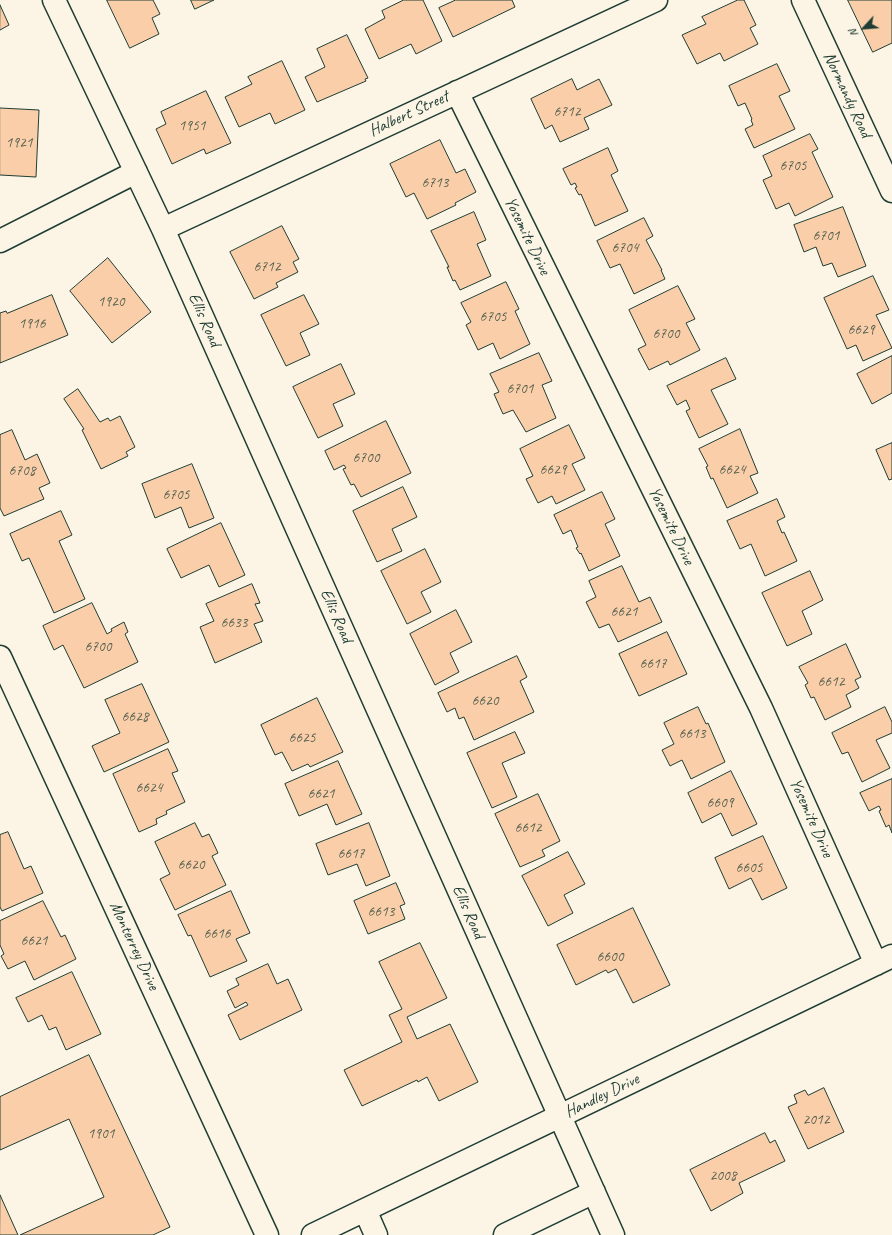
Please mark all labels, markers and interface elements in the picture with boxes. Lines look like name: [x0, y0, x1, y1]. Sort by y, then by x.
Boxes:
north arrow: [844, 8, 884, 48]
text: N: [845, 27, 861, 39]
street label: Normandy Road: [818, 49, 876, 141]
street label: Halbert Street: [366, 87, 452, 141]
house number: 6712: [554, 103, 580, 121]
house number: 1951: [179, 117, 205, 135]
house number: 1921: [6, 134, 32, 152]
house number: 6705: [780, 157, 806, 175]
house number: 6713: [422, 174, 448, 192]
street label: Yosemite Drive: [499, 194, 555, 278]
house number: 6701: [813, 227, 839, 245]
house number: 6704: [612, 239, 638, 257]
house number: 6712: [254, 258, 280, 276]
street label: Ellis Road: [183, 290, 225, 350]
house number: 1920: [98, 293, 124, 311]
house number: 6705: [480, 308, 506, 326]
house number: 1916: [19, 315, 45, 333]
house number: 6629: [848, 321, 874, 339]
house number: 6700: [653, 325, 679, 343]
house number: 6701: [507, 380, 533, 398]
house number: 6700: [353, 449, 379, 467]
house number: 6629: [540, 461, 566, 479]
house number: 6624: [719, 461, 745, 479]
house number: 6708: [9, 462, 35, 480]
street label: Yosemite Drive: [643, 484, 699, 568]
house number: 6705: [163, 486, 189, 504]
street label: Ellis Road: [315, 586, 357, 646]
house number: 6621: [611, 603, 637, 621]
house number: 6633: [221, 614, 247, 632]
house number: 6700: [85, 638, 111, 656]
house number: 6617: [640, 655, 666, 673]
house number: 6612: [818, 673, 844, 691]
house number: 6620: [472, 692, 498, 710]
house number: 6628: [122, 708, 148, 726]
house number: 6613: [679, 725, 705, 743]
house number: 6625: [289, 729, 315, 747]
street label: Yosemite Drive: [785, 775, 837, 861]
house number: 6624: [136, 779, 162, 797]
house number: 6621: [308, 785, 334, 803]
house number: 6609: [707, 794, 733, 812]
house number: 6612: [515, 819, 541, 837]
house number: 6617: [338, 845, 364, 863]
house number: 6620: [178, 856, 204, 874]
house number: 6605: [736, 859, 762, 877]
street label: Ellis Road: [447, 882, 489, 942]
street label: Monterrey Drive: [105, 899, 163, 993]
house number: 6613: [368, 903, 394, 921]
house number: 6616: [204, 925, 230, 943]
house number: 6621: [21, 932, 47, 950]
house number: 6600: [597, 948, 623, 966]
street label: Handley Drive: [561, 1069, 643, 1123]
house number: 2012: [803, 1111, 829, 1129]
house number: 1901: [88, 1125, 114, 1143]
house number: 2008: [710, 1167, 736, 1185]

